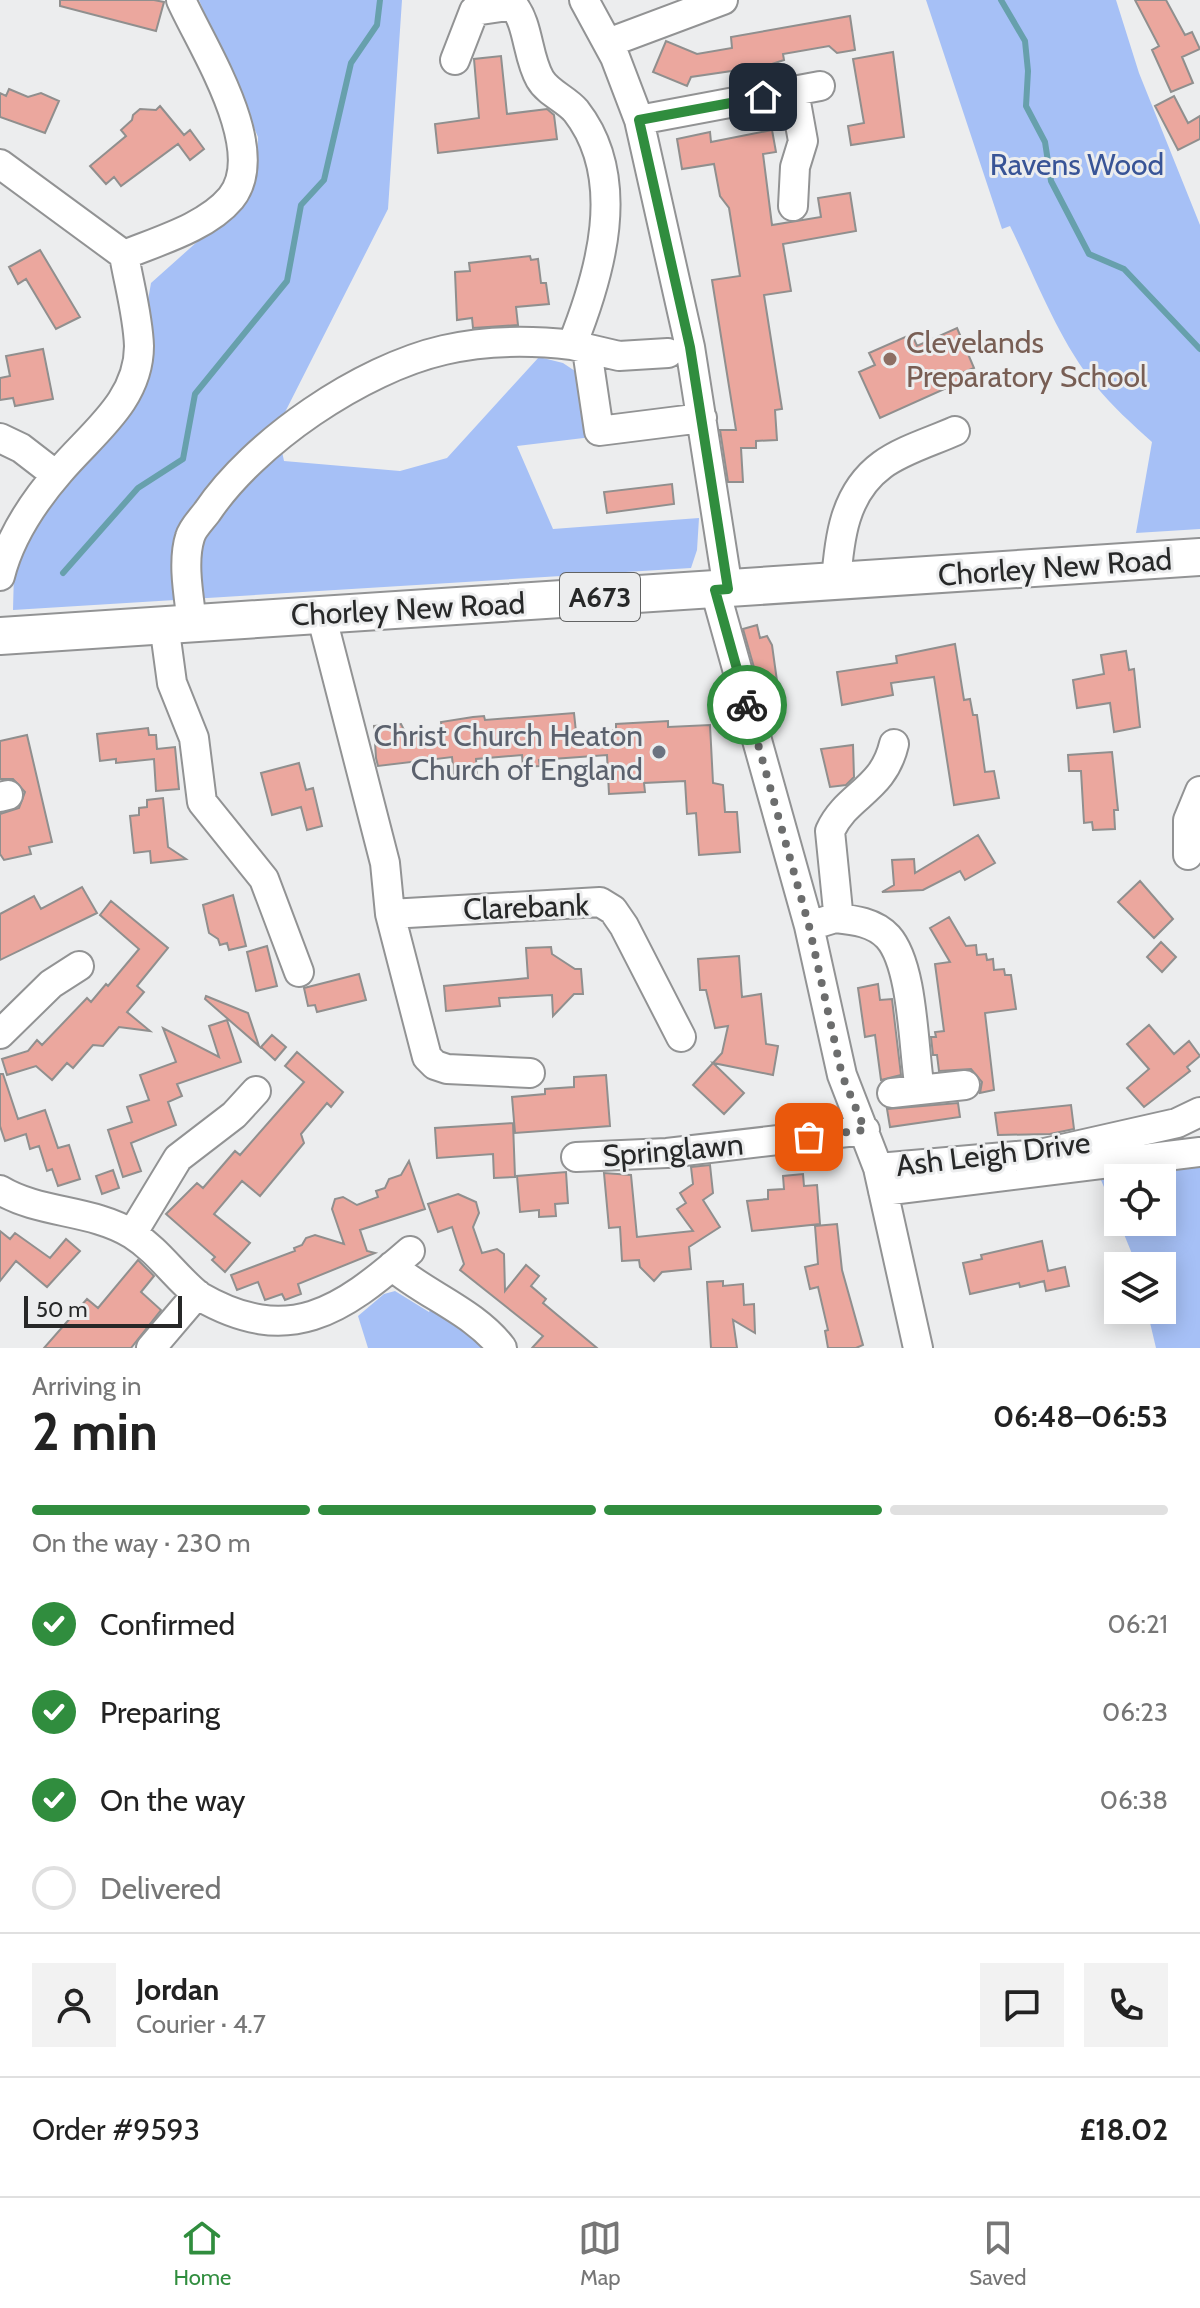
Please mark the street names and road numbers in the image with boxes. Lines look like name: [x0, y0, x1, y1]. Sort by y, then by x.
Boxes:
street label: Chorley New Road: [937, 540, 1173, 594]
road number: A673: [560, 573, 640, 621]
street label: Chorley New Road: [290, 584, 526, 634]
street label: Clarebank: [463, 886, 590, 928]
street label: Ash Leigh Drive: [894, 1124, 1092, 1184]
street label: Springlawn: [601, 1125, 745, 1175]

